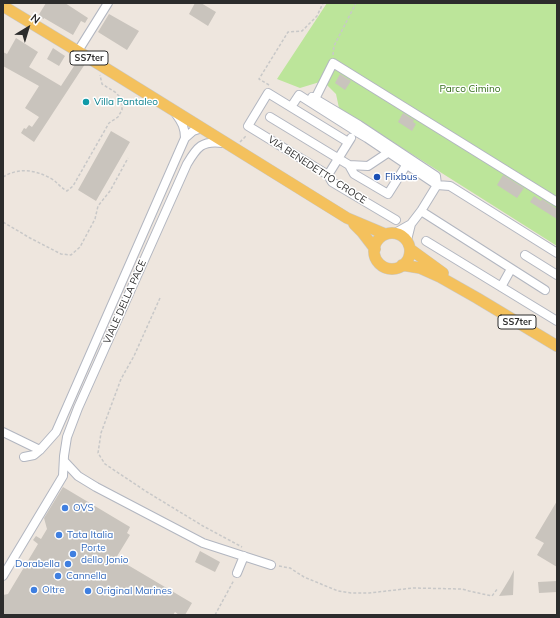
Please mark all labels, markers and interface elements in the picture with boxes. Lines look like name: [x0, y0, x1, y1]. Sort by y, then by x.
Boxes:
north arrow: [8, 8, 48, 48]
text: N: [28, 10, 43, 27]
road number: SS7ter: [70, 51, 108, 65]
park label: Parco Cimino: [440, 83, 500, 95]
place label: Villa Pantaleo: [94, 96, 158, 108]
marker: Villa Pantaleo: [81, 97, 91, 107]
street label: VIA BENEDETTO CROCE: [266, 134, 368, 206]
place label: Flixbus: [385, 171, 417, 183]
marker: Flixbus: [372, 172, 382, 182]
street label: VIALE DELLA PACE: [101, 258, 149, 346]
road number: SS7ter: [498, 315, 536, 329]
place label: OVS: [73, 502, 94, 514]
marker: OVS: [60, 503, 70, 513]
place label: Tata Italia: [67, 529, 113, 541]
marker: Tata Italia: [54, 530, 64, 540]
place label: Porte dello Jonio: [81, 542, 128, 566]
marker: Porte dello Jonio: [68, 549, 78, 559]
place label: Dorabella: [15, 558, 60, 570]
marker: Dorabella: [63, 559, 73, 569]
place label: Cannella: [66, 570, 107, 582]
marker: Cannella: [53, 571, 63, 581]
place label: Oltre: [42, 584, 65, 596]
marker: Oltre: [29, 585, 39, 595]
place label: Original Marines: [96, 585, 172, 597]
marker: Original Marines: [83, 586, 93, 596]

